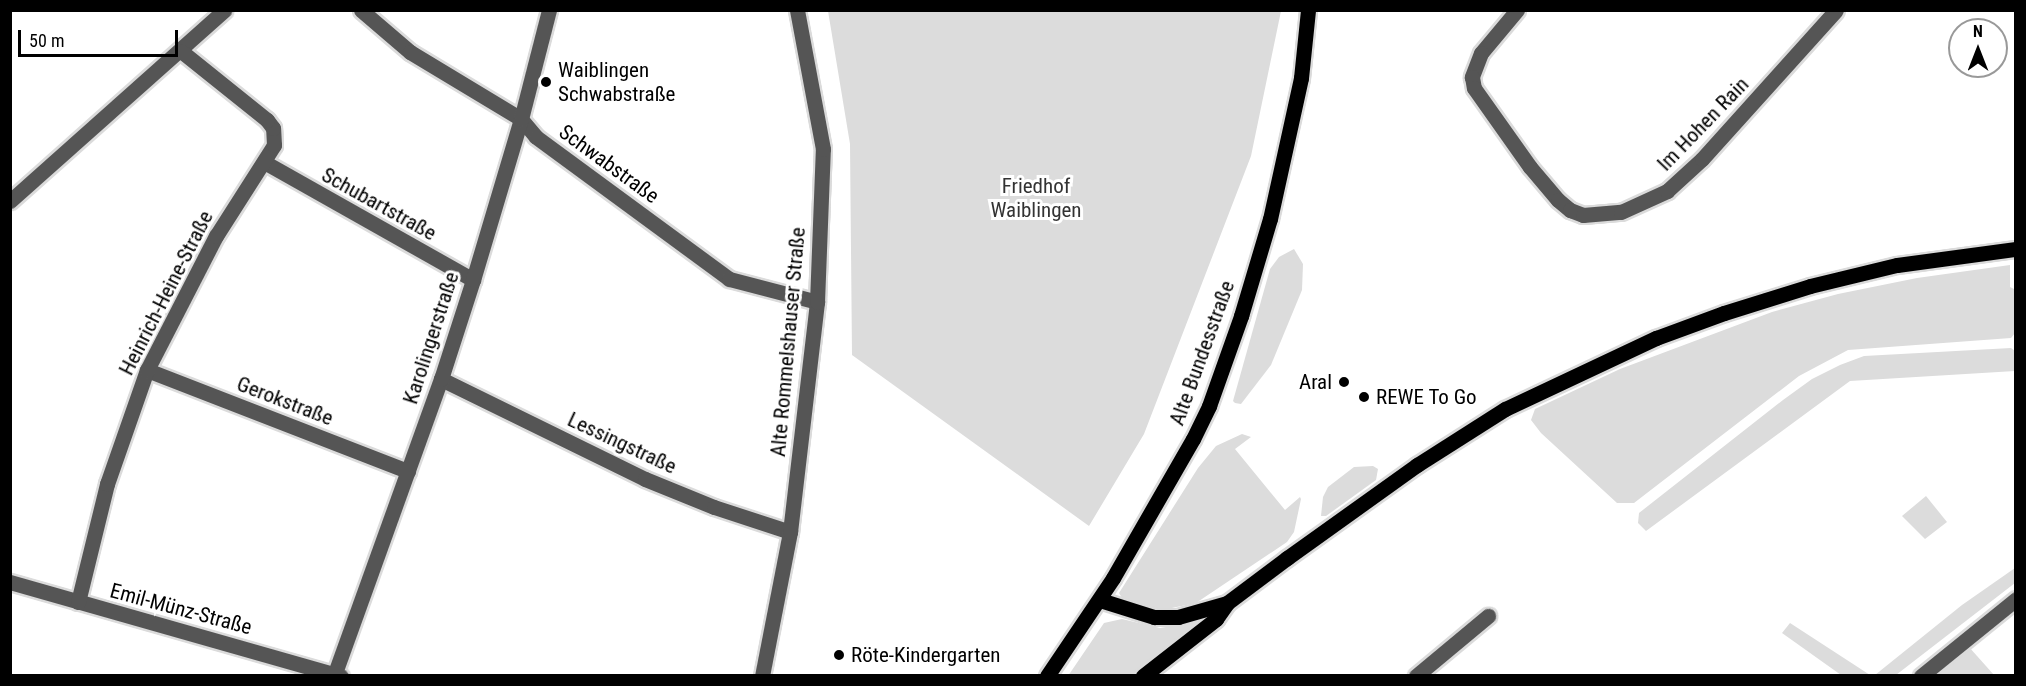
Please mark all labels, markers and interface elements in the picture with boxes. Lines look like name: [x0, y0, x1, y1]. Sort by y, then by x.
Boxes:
scale bar: [21, 18, 182, 56]
north arrow: [1948, 18, 2008, 78]
text: N: [1973, 22, 1983, 41]
text: 50 m: [29, 30, 64, 51]
place label: Waiblingen Schwabstraße: [558, 57, 675, 107]
street label: Im Hohen Rain: [1652, 72, 1754, 176]
marker: Waiblingen Schwabstraße: [539, 75, 553, 89]
street label: Schwabstraße: [554, 119, 664, 209]
street label: Schubartstraße: [317, 162, 441, 246]
park label: Friedhof Waiblingen: [990, 173, 1082, 223]
street label: Heinrich-Heine-Straße: [114, 207, 218, 379]
street label: Alte Rommelshauser Straße: [765, 226, 811, 458]
street label: Karolingerstraße: [398, 269, 464, 407]
street label: Alte Bundesstraße: [1164, 277, 1240, 429]
place label: Aral: [1299, 369, 1332, 395]
street label: Gerokstraße: [233, 371, 337, 431]
marker: Aral: [1337, 375, 1351, 389]
place label: REWE To Go: [1376, 384, 1477, 410]
marker: REWE To Go: [1357, 390, 1371, 404]
street label: Lessingstraße: [564, 407, 680, 479]
street label: Emil-Münz-Straße: [107, 578, 255, 640]
place label: Röte-Kindergarten: [851, 642, 1000, 668]
marker: Röte-Kindergarten: [832, 648, 846, 662]

